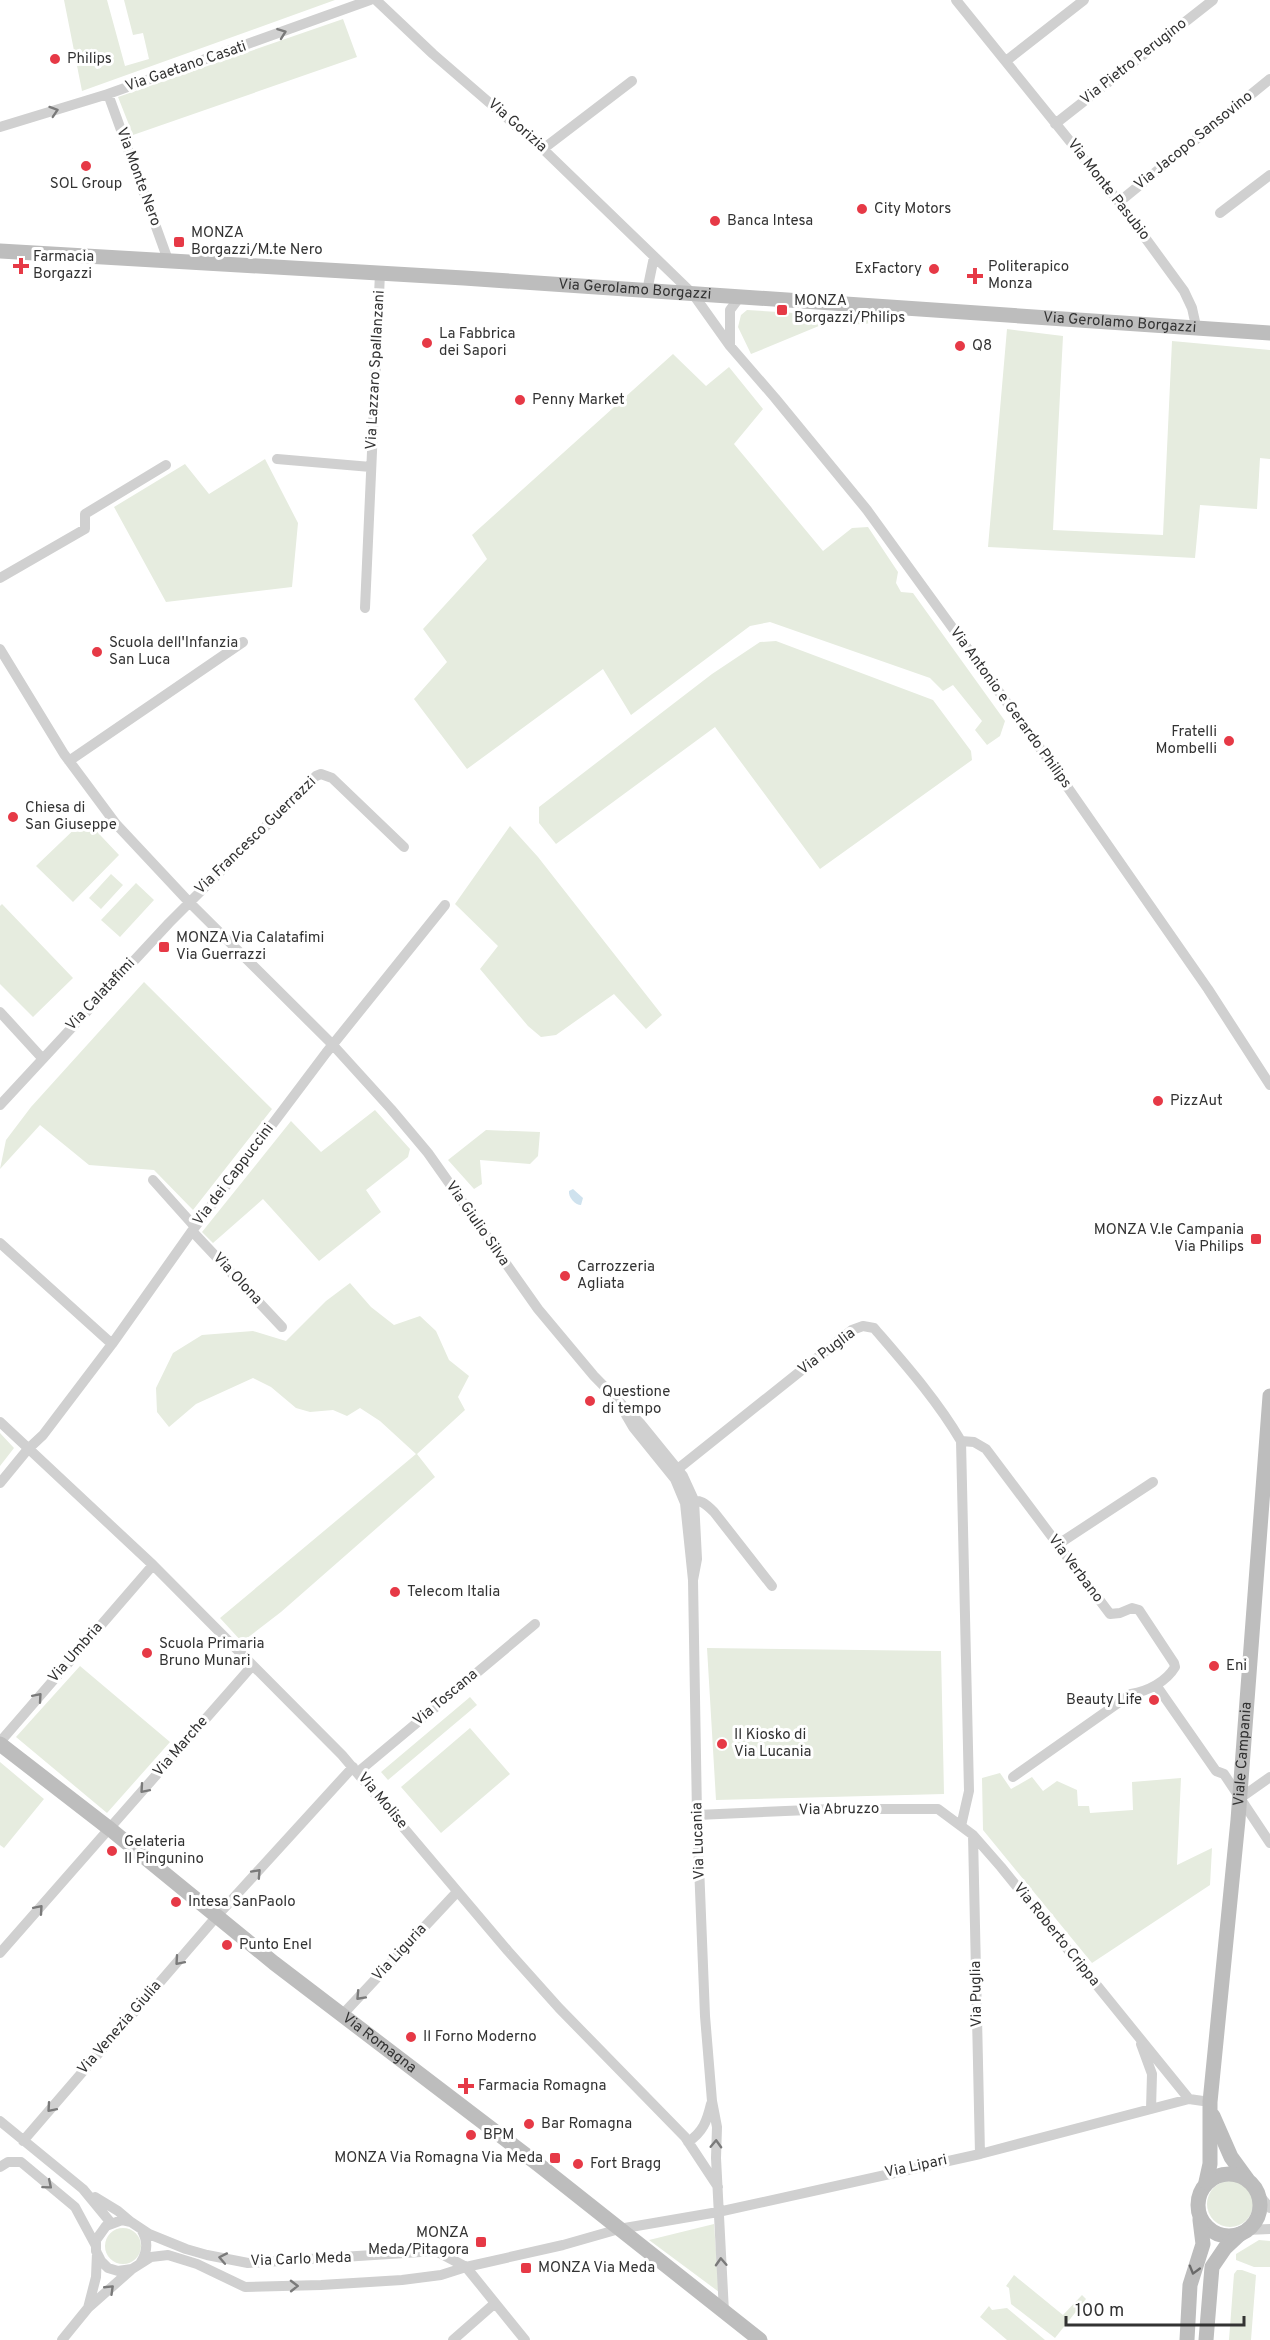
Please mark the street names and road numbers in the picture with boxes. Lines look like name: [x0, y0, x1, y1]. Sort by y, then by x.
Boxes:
street label: Via Pietro Perugino: [1077, 15, 1191, 109]
street label: Via Gaetano Casati: [123, 37, 249, 97]
street label: Via Jacopo Sansovino: [1131, 87, 1257, 195]
street label: Via Gorizia: [483, 95, 551, 157]
street label: Via Monte Nero: [111, 125, 165, 229]
street label: Via Monte Pasubio: [1062, 135, 1154, 245]
street label: Via Gerolamo Borgazzi: [558, 275, 712, 304]
street label: Via Lazzaro Spallanzani: [362, 290, 390, 450]
street label: Via Gerolamo Borgazzi: [1042, 308, 1197, 337]
street label: Via Antonio e Gerardo Philips: [945, 623, 1075, 793]
street label: Via Francesco Guerrazzi: [191, 773, 321, 899]
street label: Via Calatafimi: [62, 955, 140, 1035]
street label: Via dei Cappuccini: [189, 1120, 279, 1230]
street label: Via Giulio Silva: [441, 1178, 513, 1270]
street label: Via Olona: [208, 1249, 266, 1309]
street label: Via Puglia: [795, 1324, 859, 1380]
street label: Via Verbano: [1043, 1531, 1107, 1607]
street label: Via Umbria: [45, 1619, 107, 1687]
street label: Via Toscana: [410, 1665, 482, 1731]
street label: Viale Campania: [1230, 1701, 1256, 1807]
street label: Via Marche: [149, 1713, 213, 1781]
street label: Via Molise: [353, 1769, 411, 1833]
street label: Via Abruzzo: [799, 1800, 879, 1820]
street label: Via Lucania: [688, 1802, 710, 1880]
street label: Via Roberto Crippa: [1008, 1879, 1104, 1991]
street label: Via Liguria: [369, 1920, 431, 1986]
street label: Via Puglia: [967, 1960, 987, 2028]
street label: Via Venezia Giulia: [74, 1977, 166, 2079]
street label: Via Romagna: [338, 2009, 420, 2078]
street label: Via Lipari: [883, 2151, 949, 2183]
street label: Via Carlo Meda: [250, 2249, 352, 2271]

